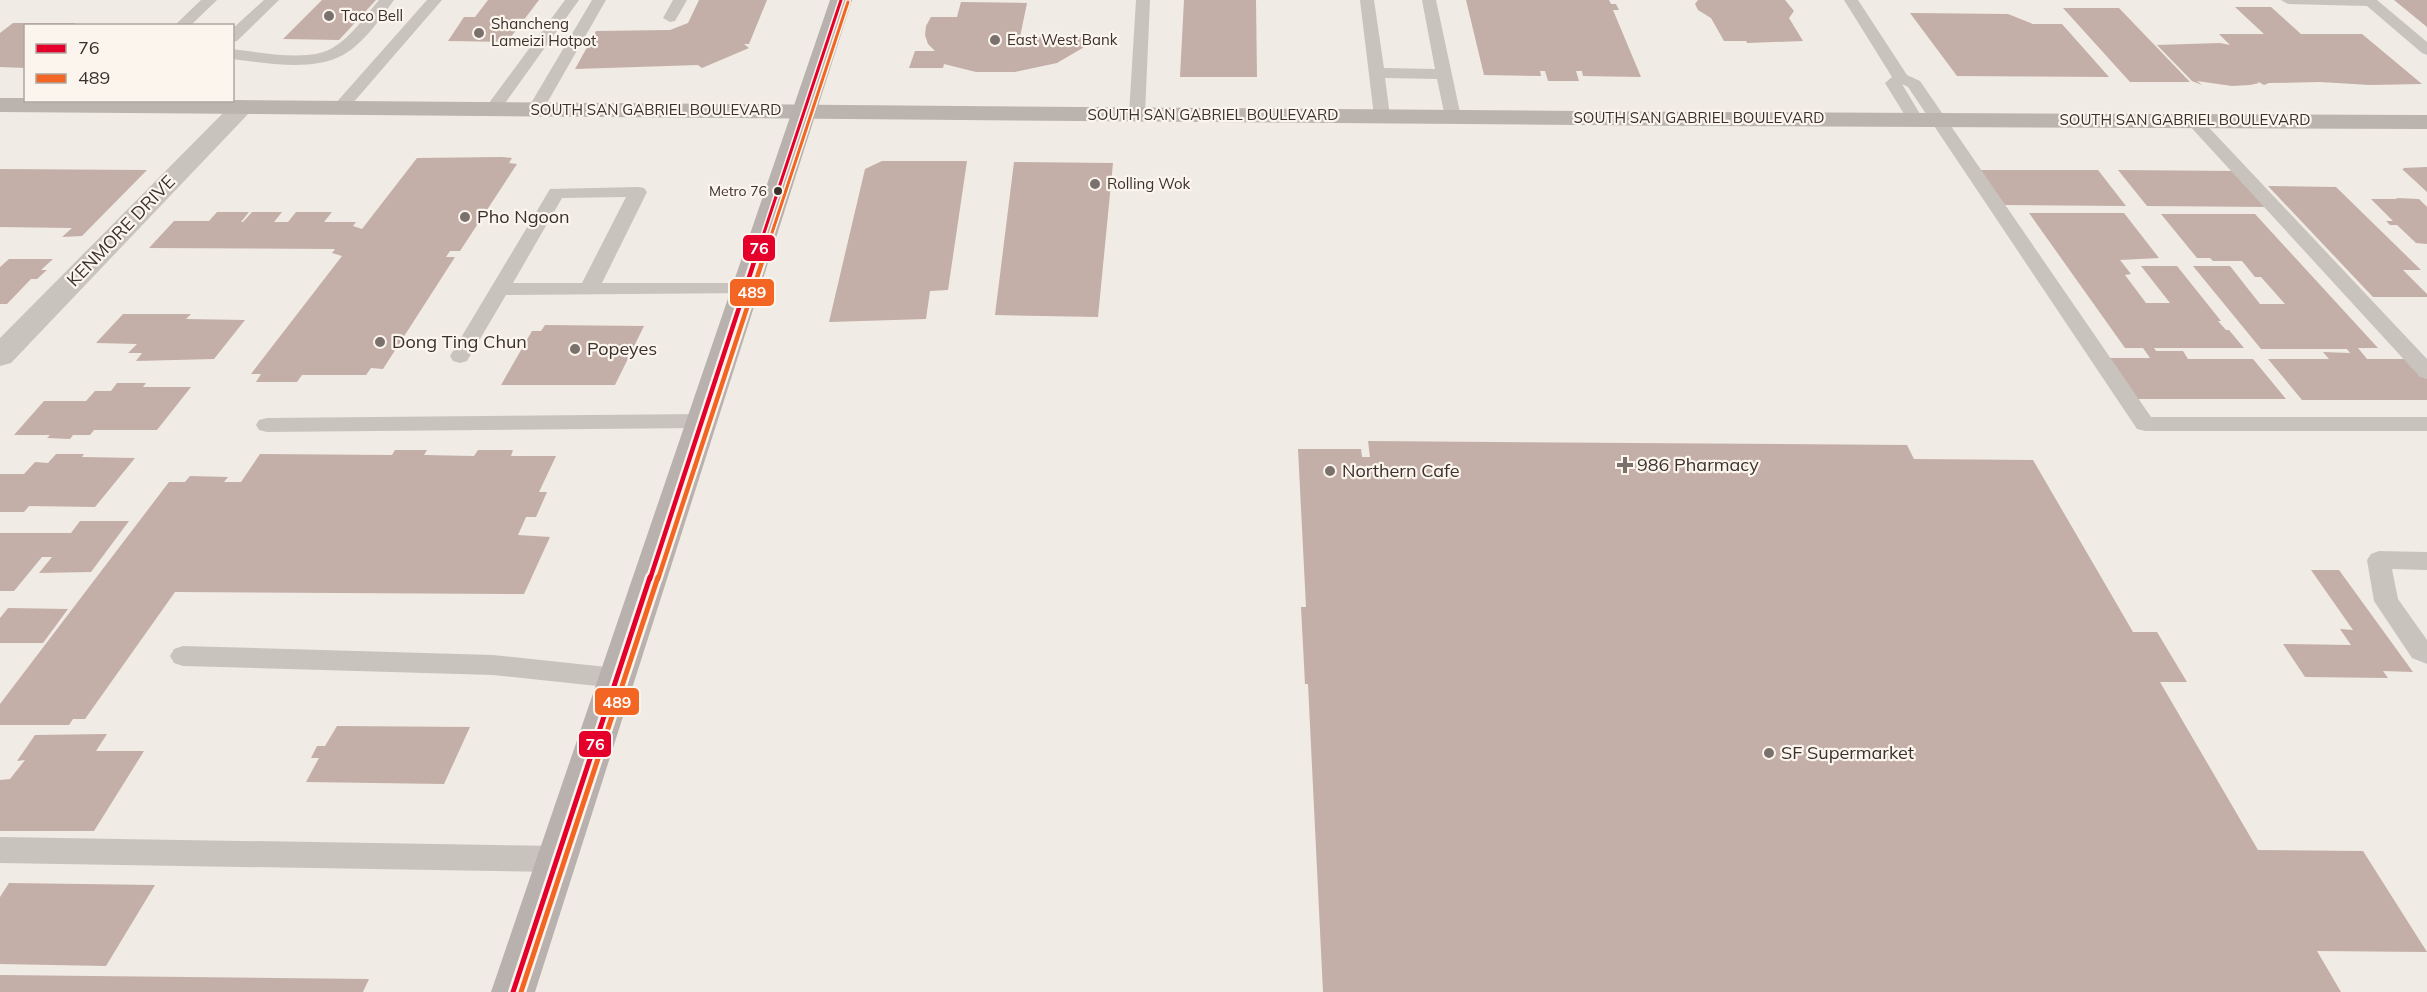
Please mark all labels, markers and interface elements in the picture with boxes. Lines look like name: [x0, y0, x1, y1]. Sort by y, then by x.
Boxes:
place label: Taco Bell: [341, 6, 403, 25]
marker: Taco Bell: [322, 9, 336, 23]
place label: Shancheng Lameizi Hotpot: [491, 14, 596, 50]
legend: [24, 24, 234, 102]
marker: Shancheng Lameizi Hotpot: [472, 26, 486, 40]
place label: East West Bank: [1007, 30, 1118, 49]
marker: East West Bank: [988, 33, 1002, 47]
text: 76: [78, 36, 100, 59]
text: 489: [78, 66, 110, 89]
street label: SOUTH SAN GABRIEL BOULEVARD: [530, 100, 782, 119]
street label: SOUTH SAN GABRIEL BOULEVARD: [1087, 105, 1339, 124]
street label: SOUTH SAN GABRIEL BOULEVARD: [1573, 108, 1825, 127]
street label: SOUTH SAN GABRIEL BOULEVARD: [2059, 110, 2311, 129]
street label: KENMORE DRIVE: [62, 170, 180, 291]
place label: Rolling Wok: [1107, 174, 1191, 193]
marker: Rolling Wok: [1088, 177, 1102, 191]
place label: Metro 76: [709, 182, 767, 200]
marker: Metro 76: [772, 185, 784, 197]
place label: Pho Ngoon: [477, 205, 570, 228]
marker: Pho Ngoon: [458, 210, 472, 224]
line badge: 76: [742, 234, 776, 262]
text: 76: [749, 238, 769, 258]
line badge: 489: [729, 278, 775, 307]
text: 489: [738, 282, 766, 302]
place label: Dong Ting Chun: [392, 330, 527, 353]
marker: Dong Ting Chun: [373, 335, 387, 349]
place label: Popeyes: [587, 337, 657, 360]
marker: Popeyes: [568, 342, 582, 356]
place label: 986 Pharmacy: [1637, 453, 1759, 476]
marker: 986 Pharmacy: [1618, 458, 1632, 472]
place label: Northern Cafe: [1342, 459, 1460, 482]
marker: Northern Cafe: [1323, 464, 1337, 478]
line badge: 489: [594, 687, 640, 716]
text: 489: [603, 692, 631, 712]
line badge: 76: [578, 730, 612, 758]
text: 76: [585, 734, 605, 754]
place label: SF Supermarket: [1781, 741, 1914, 764]
marker: SF Supermarket: [1762, 746, 1776, 760]

